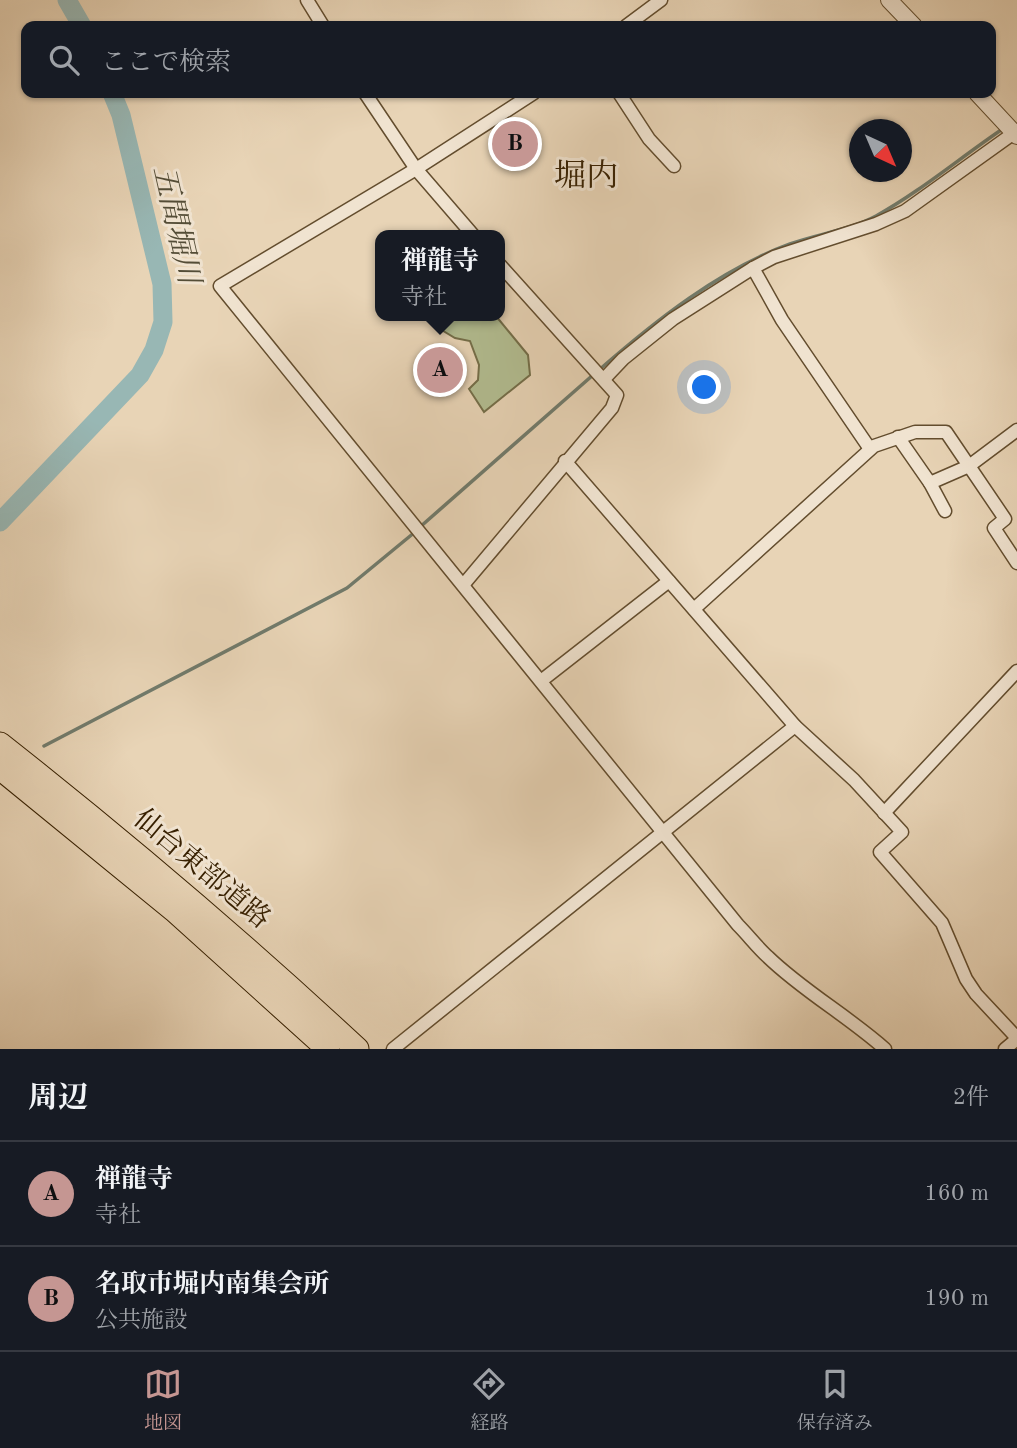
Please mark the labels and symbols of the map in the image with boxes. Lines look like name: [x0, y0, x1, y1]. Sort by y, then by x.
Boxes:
pin: B: [492, 118, 538, 170]
north arrow: [849, 119, 912, 182]
district label: 堀内: [554, 159, 618, 194]
water label: 五間堀川: [147, 163, 206, 290]
pin: A: [417, 344, 463, 396]
your location: [687, 370, 721, 404]
street label: 仙台東部道路: [128, 803, 276, 935]

